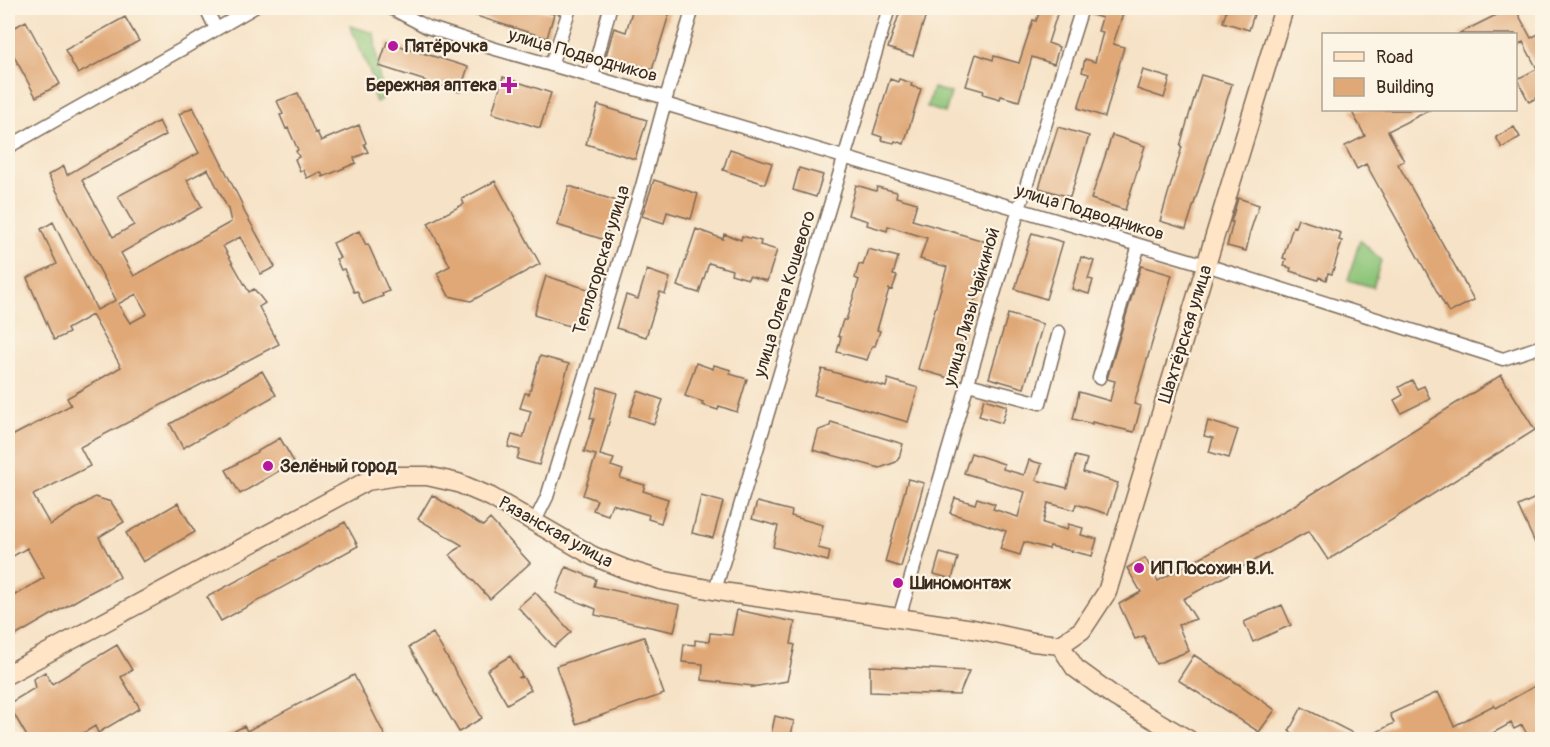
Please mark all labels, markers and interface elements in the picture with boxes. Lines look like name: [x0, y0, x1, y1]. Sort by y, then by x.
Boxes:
street label: улица Подводников: [505, 23, 660, 88]
legend: [1322, 33, 1517, 111]
place label: Пятёрочка: [405, 35, 489, 58]
marker: Пятёрочка: [386, 39, 400, 53]
text: Road: [1376, 46, 1413, 69]
place label: Бережная аптека: [366, 74, 498, 97]
text: Building: [1376, 76, 1434, 99]
marker: Бережная аптека: [502, 78, 516, 92]
street label: улица Подводников: [1012, 179, 1167, 246]
street label: Теплогорская улица: [568, 182, 635, 338]
street label: улица Олега Кошевого: [748, 208, 821, 381]
street label: улица Лизы Чайкиной: [938, 225, 1005, 390]
street label: Шахтёрская улица: [1154, 262, 1217, 406]
place label: Зелёный город: [280, 455, 397, 478]
marker: Зелёный город: [261, 459, 275, 473]
street label: Рязанская улица: [494, 491, 617, 573]
place label: ИП Посохин В.И.: [1151, 557, 1275, 580]
marker: ИП Посохин В.И.: [1132, 561, 1146, 575]
place label: Шиномонтаж: [909, 572, 1011, 595]
marker: Шиномонтаж: [891, 576, 905, 590]

